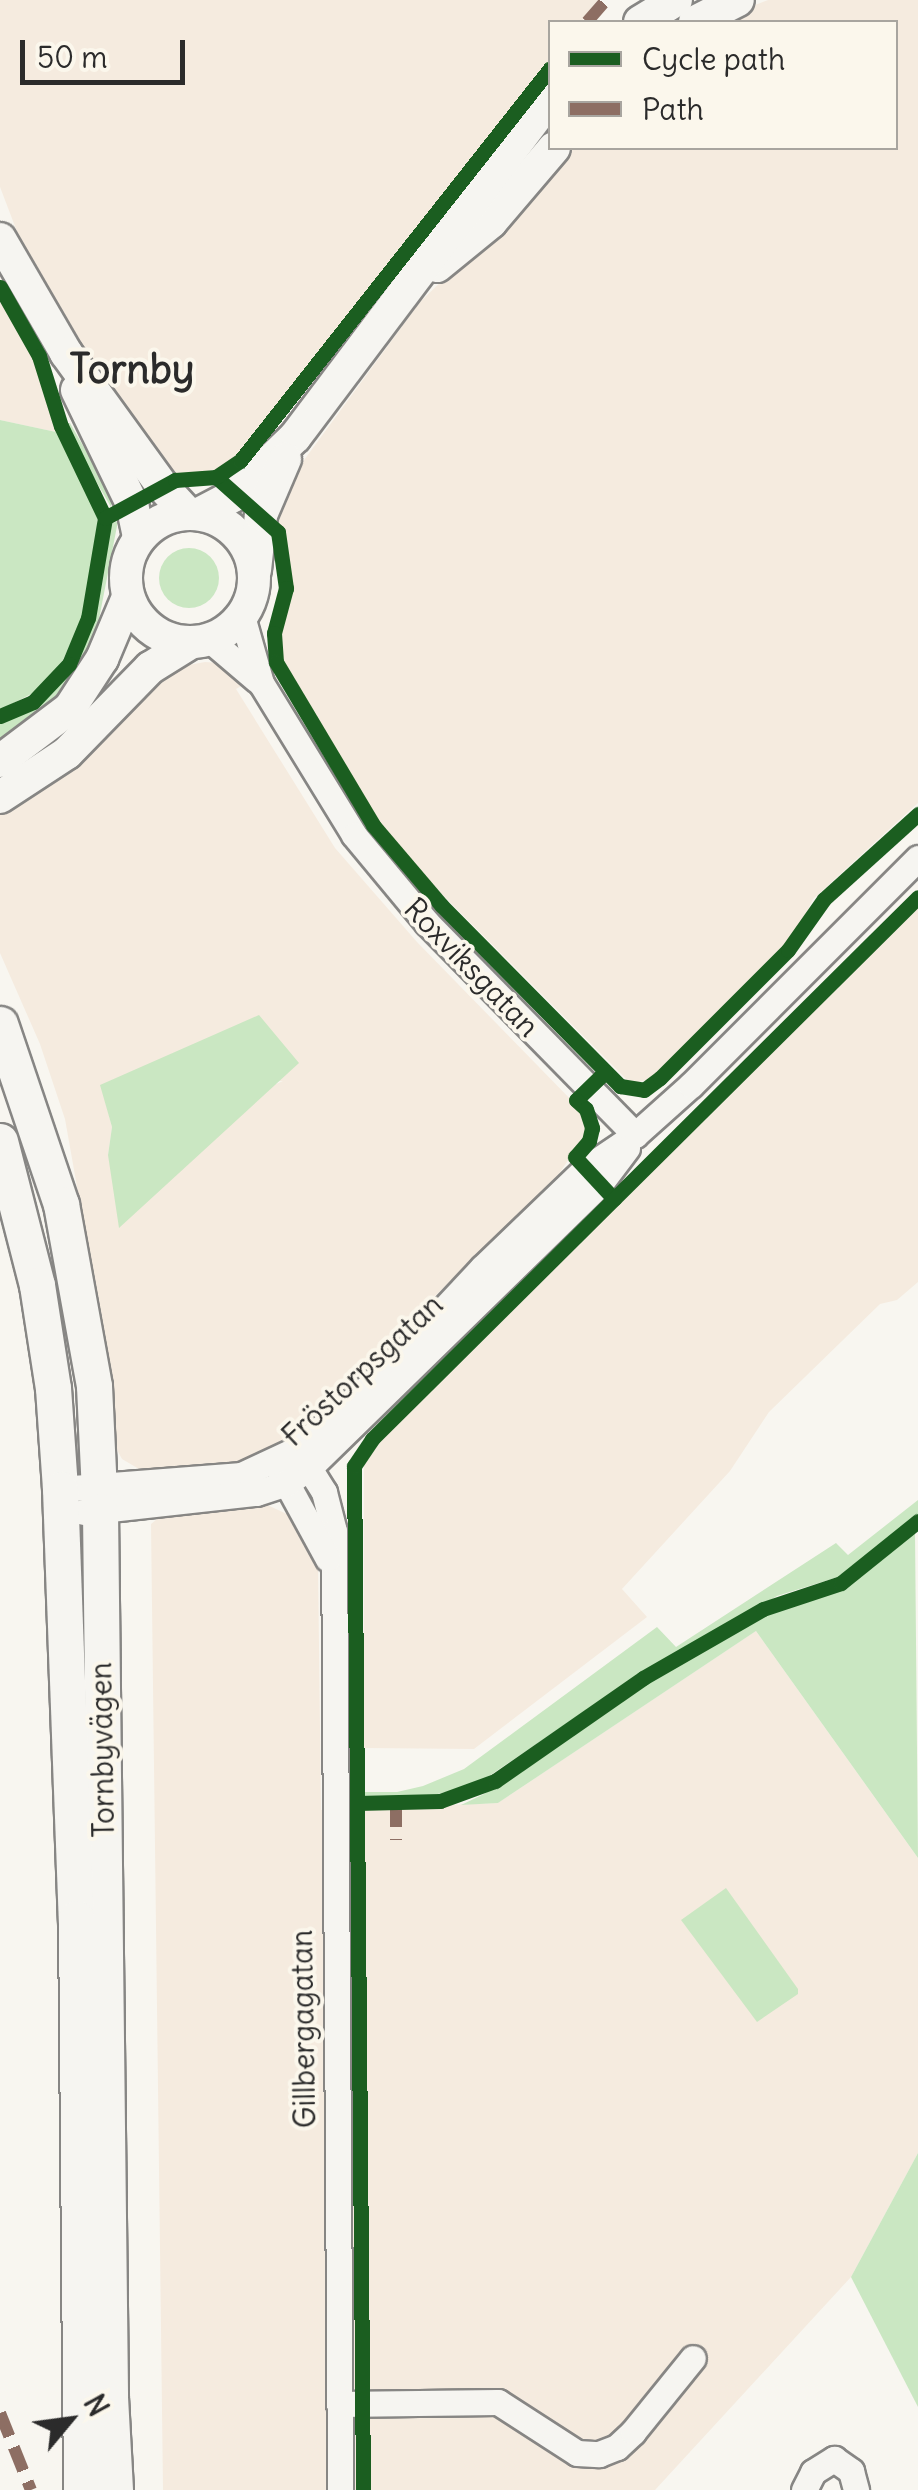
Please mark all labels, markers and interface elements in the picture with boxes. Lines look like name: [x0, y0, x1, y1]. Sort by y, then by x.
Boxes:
scale bar: [25, 20, 190, 82]
legend: [548, 20, 898, 150]
text: 50 m: [37, 38, 107, 76]
text: Cycle path: [642, 40, 785, 78]
text: Path: [642, 90, 704, 128]
district label: Tornby: [69, 345, 195, 393]
street label: Roxviksgatan: [397, 890, 547, 1044]
street label: Fröstorpsgatan: [274, 1286, 450, 1454]
street label: Tornbyvägen: [82, 1662, 122, 1838]
street label: Gillbergagatan: [283, 1929, 323, 2129]
north arrow: [20, 2370, 120, 2470]
text: N: [76, 2388, 117, 2423]

